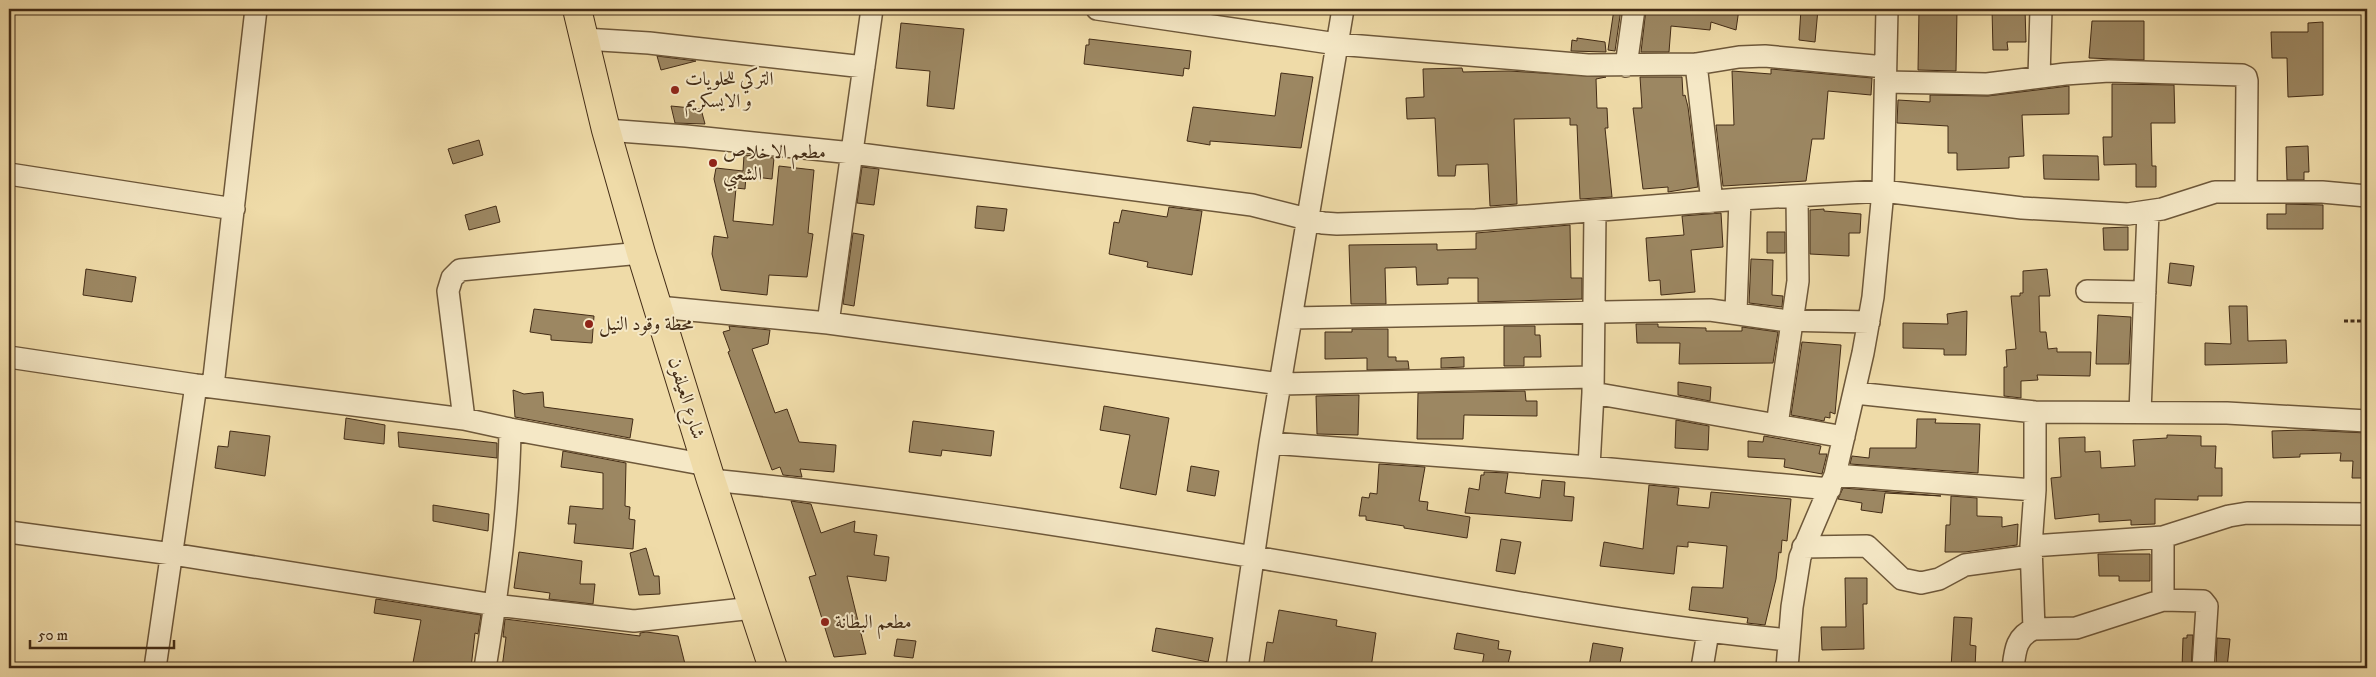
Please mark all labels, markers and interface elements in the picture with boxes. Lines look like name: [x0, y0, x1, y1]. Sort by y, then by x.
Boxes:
place label: التركي للحلويات و الايسكريم: [685, 67, 774, 117]
marker: التركي للحلويات و الايسكريم: [669, 84, 681, 96]
place label: مطعم الاخلاص الشعبي: [723, 141, 826, 192]
marker: مطعم الاخلاص الشعبي: [707, 157, 719, 169]
place label: محطة وقود النيل: [599, 313, 694, 337]
marker: محطة وقود النيل: [583, 318, 595, 330]
street label: شارع العيلفون: [660, 354, 709, 443]
place label: مطعم البطانة: [835, 611, 912, 640]
marker: مطعم البطانة: [819, 616, 831, 628]
scale bar: [30, 617, 174, 649]
text: 50 m: [38, 626, 68, 645]

